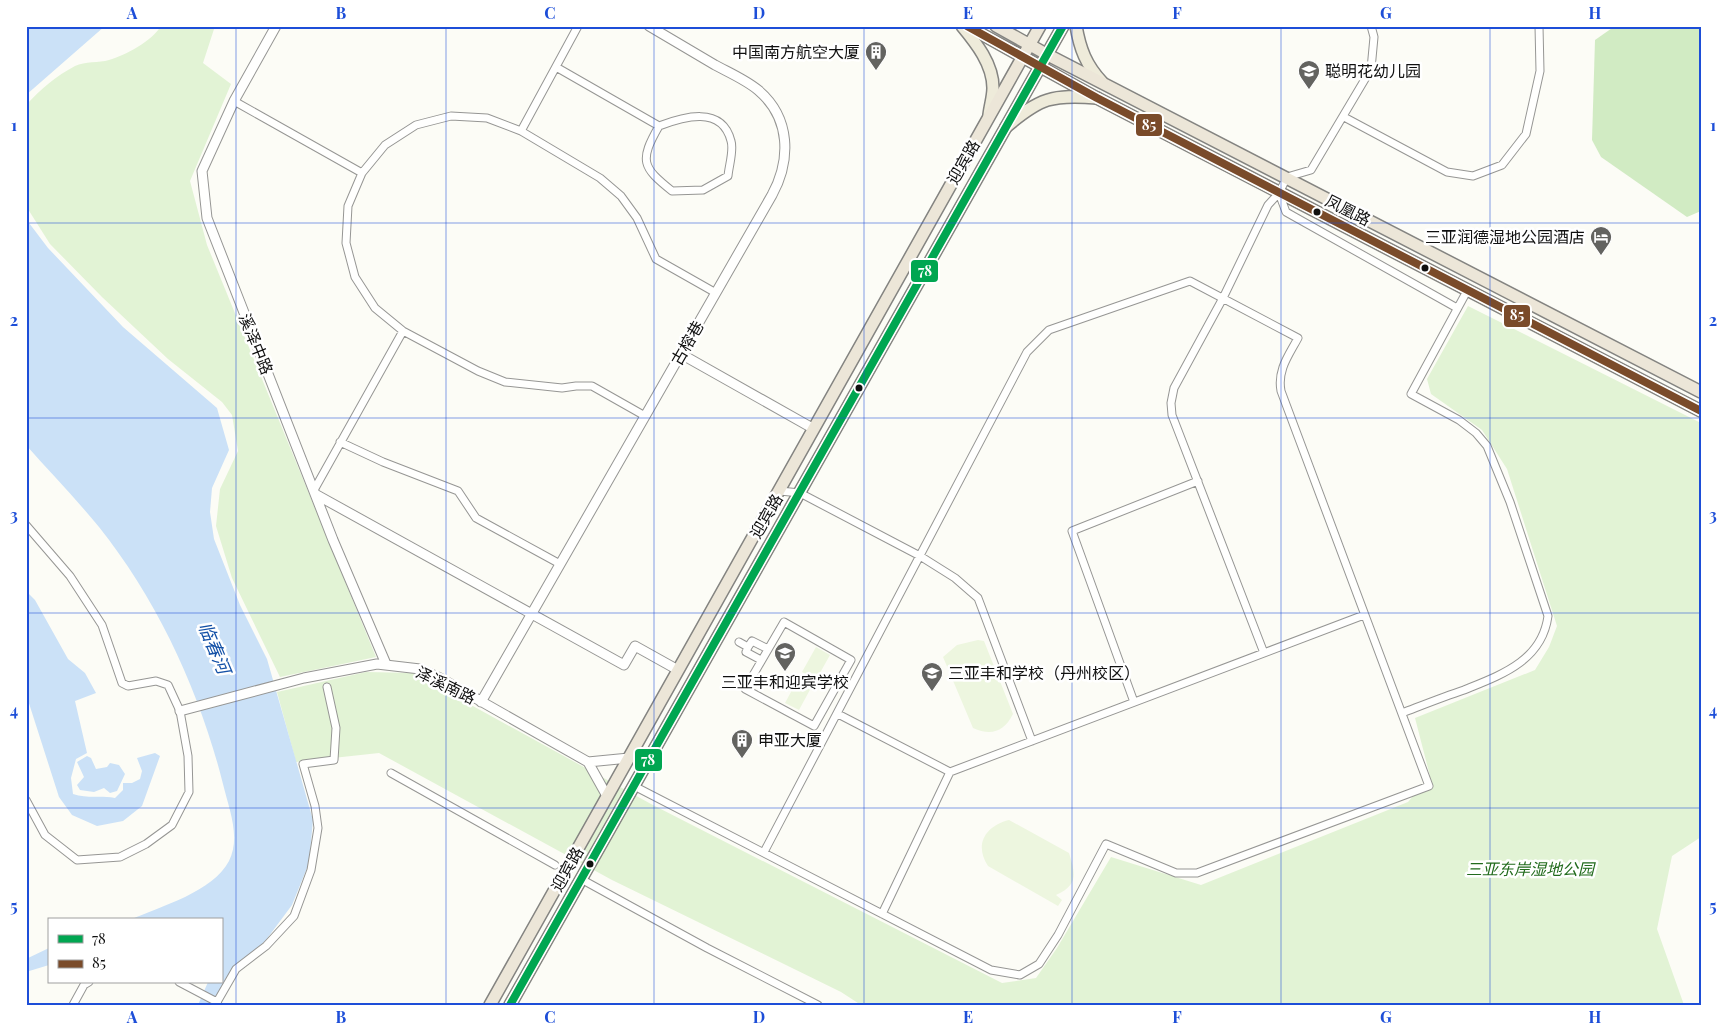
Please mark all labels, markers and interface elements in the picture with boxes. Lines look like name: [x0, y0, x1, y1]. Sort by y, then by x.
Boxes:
text: A: [126, 2, 138, 23]
text: B: [336, 2, 347, 23]
text: C: [544, 2, 556, 23]
text: D: [753, 2, 765, 23]
text: E: [963, 2, 973, 23]
text: F: [1172, 2, 1182, 23]
text: G: [1380, 2, 1392, 23]
text: H: [1589, 2, 1602, 23]
building icon: 中国南方航空大厦: [864, 40, 888, 71]
place label: 中国南方航空大厦: [732, 41, 860, 62]
school or university icon: 聪明花幼儿园: [1297, 59, 1321, 90]
place label: 聪明花幼儿园: [1325, 60, 1421, 81]
line badge: 85: [1135, 113, 1163, 137]
text: 1: [11, 114, 17, 135]
text: 1: [1710, 114, 1716, 135]
text: 85: [1142, 115, 1156, 134]
street label: 迎宾路: [941, 136, 984, 188]
street label: 凤凰路: [1322, 189, 1374, 230]
unlabelled marker: [1312, 207, 1322, 217]
hotel icon: 三亚润德湿地公园酒店: [1589, 225, 1613, 256]
place label: 三亚润德湿地公园酒店: [1425, 226, 1585, 247]
line badge: 78: [910, 259, 939, 283]
text: 78: [918, 261, 932, 280]
unlabelled marker: [1420, 263, 1430, 273]
line badge: 85: [1503, 304, 1531, 328]
text: 85: [1510, 305, 1524, 324]
text: 2: [10, 309, 18, 330]
text: 2: [1709, 309, 1717, 330]
street label: 溪泽中路: [235, 310, 278, 377]
street label: 古榕巷: [665, 317, 708, 369]
unlabelled marker: [854, 383, 864, 393]
street label: 迎宾路: [744, 490, 787, 542]
text: 3: [10, 504, 18, 525]
text: 3: [1709, 504, 1717, 525]
water label: 临春河: [193, 618, 238, 680]
school or university icon: 三亚丰和迎宾学校: [773, 641, 797, 672]
street label: 泽溪南路: [413, 661, 480, 708]
school or university icon: 三亚丰和学校（丹州校区）: [920, 661, 944, 692]
place label: 三亚丰和学校（丹州校区）: [948, 662, 1140, 683]
place label: 三亚丰和迎宾学校: [721, 671, 849, 692]
text: 4: [10, 699, 18, 720]
text: 4: [1709, 699, 1717, 720]
building icon: 申亚大厦: [730, 728, 754, 759]
place label: 申亚大厦: [758, 729, 822, 750]
line badge: 78: [634, 748, 663, 772]
text: 78: [641, 750, 655, 769]
street label: 迎宾路: [546, 843, 587, 895]
park label: 三亚东岸湿地公园: [1466, 858, 1596, 879]
unlabelled marker: [585, 859, 595, 869]
text: 5: [10, 895, 18, 916]
text: 5: [1709, 895, 1717, 916]
legend: [48, 918, 222, 984]
text: 78: [92, 928, 106, 948]
text: 85: [92, 952, 106, 972]
text: A: [126, 1006, 138, 1027]
text: B: [336, 1006, 347, 1027]
text: C: [544, 1006, 556, 1027]
text: D: [753, 1006, 765, 1027]
text: E: [963, 1006, 973, 1027]
text: F: [1172, 1006, 1182, 1027]
text: G: [1380, 1006, 1392, 1027]
text: H: [1589, 1006, 1602, 1027]

